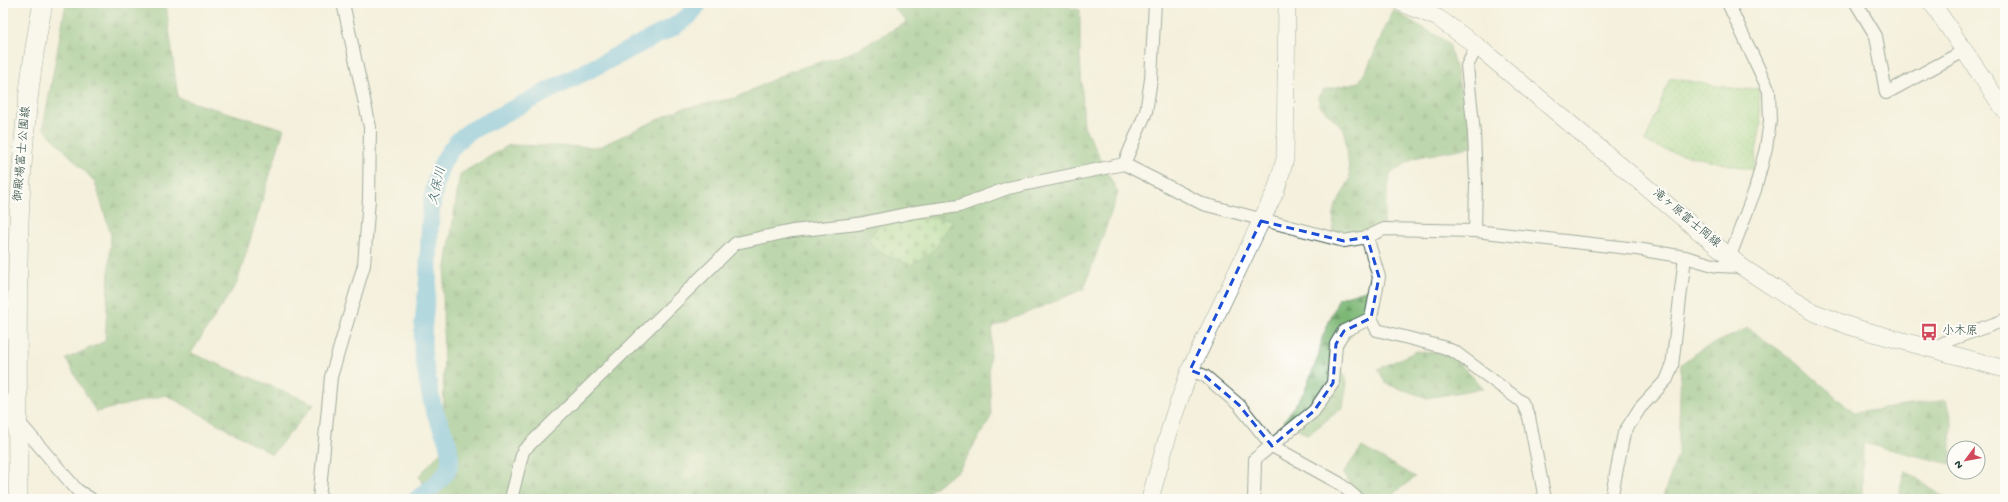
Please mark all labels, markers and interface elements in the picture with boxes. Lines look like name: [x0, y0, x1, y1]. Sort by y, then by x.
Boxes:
street label: 御殿場富士公園線: [11, 105, 34, 202]
water label: 久保川: [425, 165, 450, 207]
street label: 滝ヶ原富士岡線: [1649, 186, 1723, 251]
bus stop icon: 小木原: [1919, 322, 1939, 342]
place label: 小木原: [1942, 324, 1978, 339]
north arrow: [1946, 440, 1986, 480]
text: N: [1952, 458, 1966, 470]

